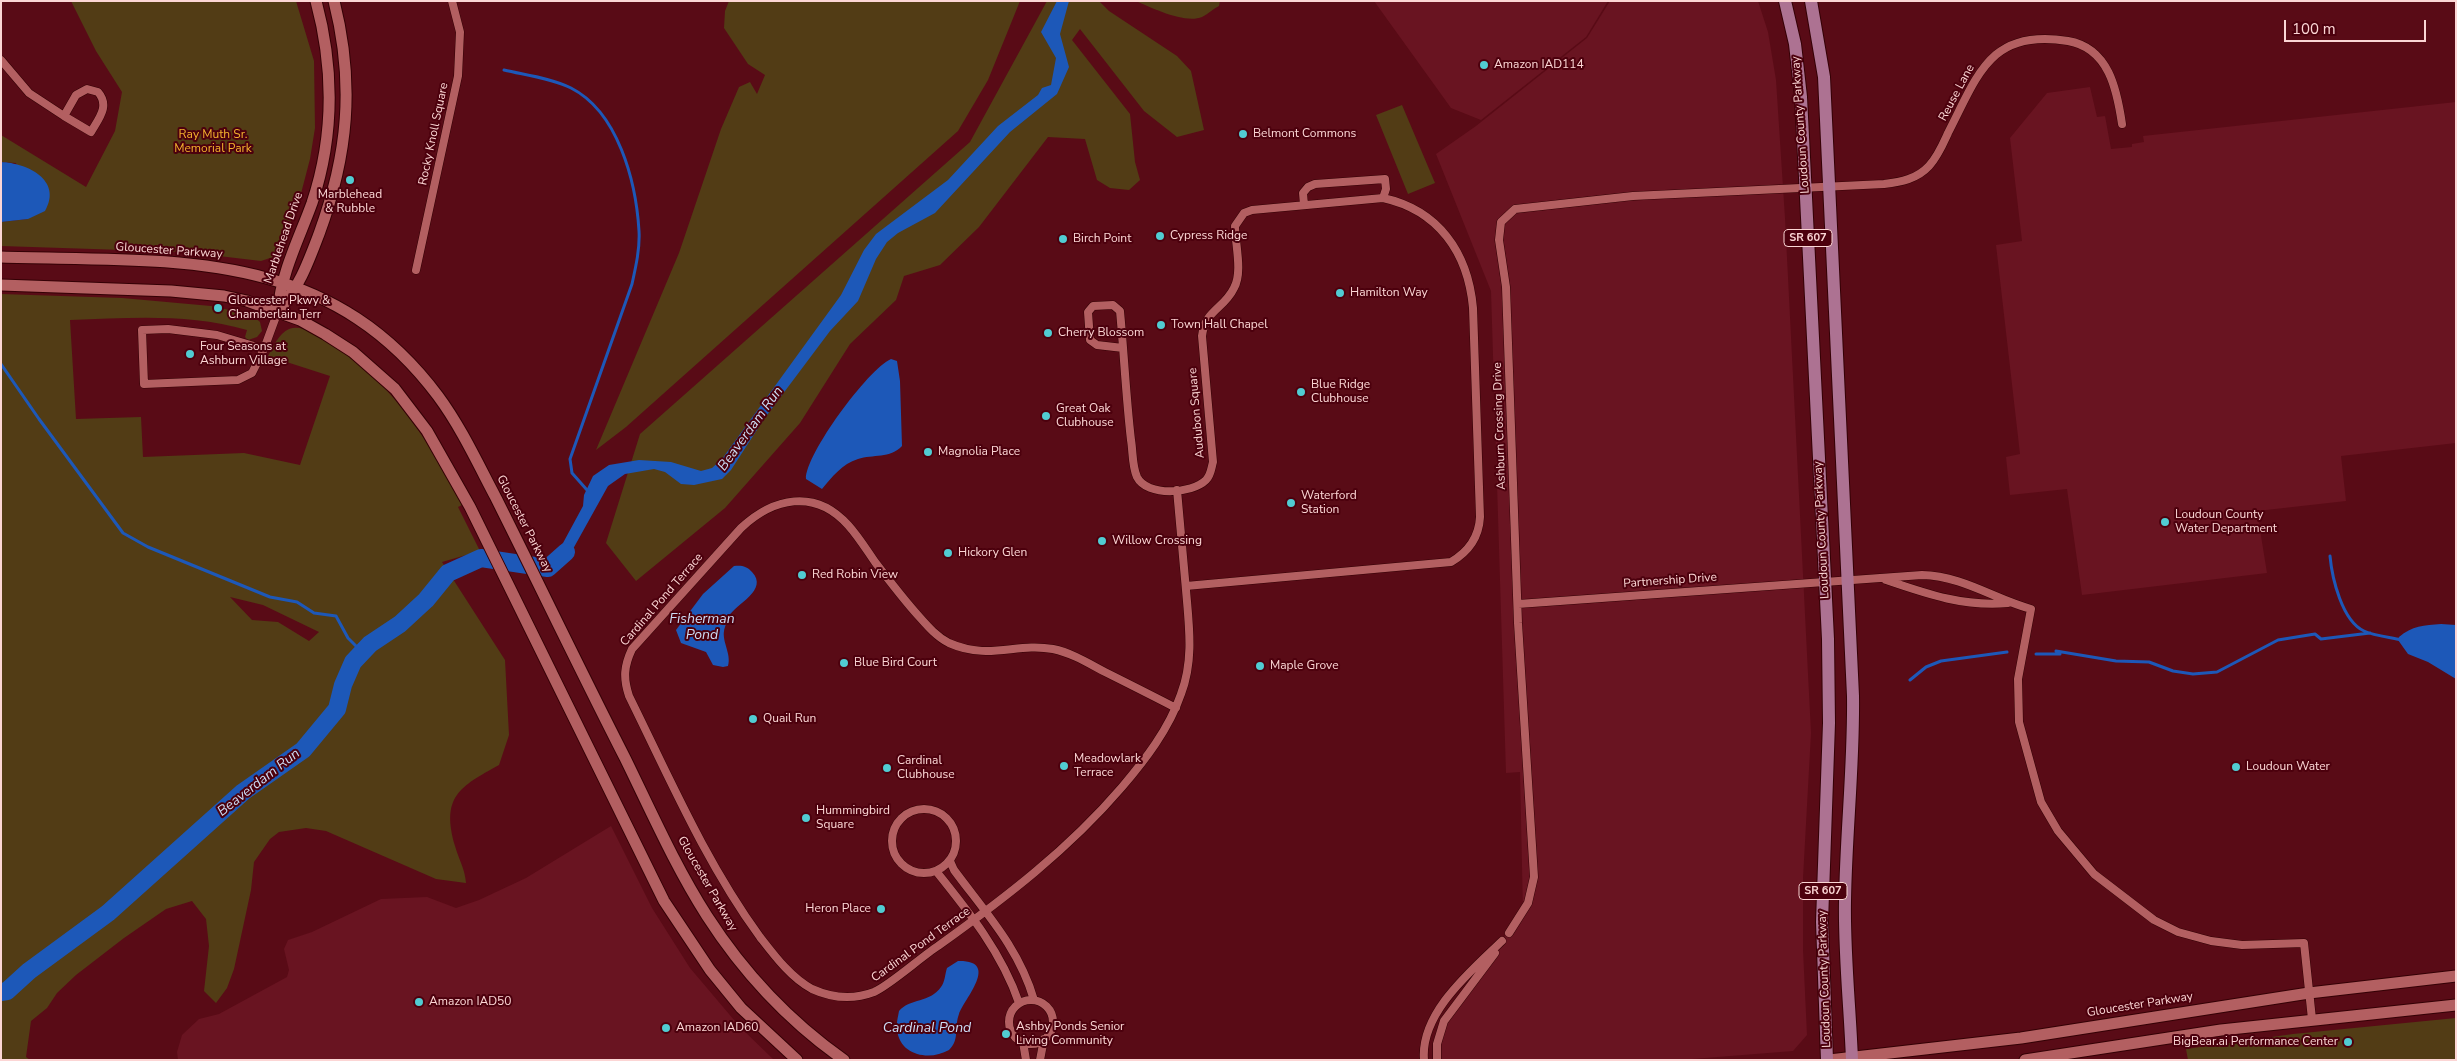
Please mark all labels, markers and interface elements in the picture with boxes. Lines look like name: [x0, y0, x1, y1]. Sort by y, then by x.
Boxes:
scale bar: [2287, 10, 2430, 42]
text: 100 m: [2292, 19, 2336, 39]
street label: Loudoun County Parkway: [1789, 56, 1813, 194]
place label: Amazon IAD114: [1494, 58, 1584, 72]
marker: Amazon IAD114: [1478, 59, 1490, 71]
street label: Reuse Lane: [1936, 62, 1978, 124]
street label: Rocky Knoll Square: [416, 81, 452, 187]
place label: Belmont Commons: [1253, 127, 1356, 141]
park label: Ray Muth Sr. Memorial Park: [174, 128, 252, 156]
marker: Belmont Commons: [1237, 128, 1249, 140]
marker: Marblehead & Rubble: [344, 174, 356, 186]
place label: Marblehead & Rubble: [318, 188, 382, 216]
street label: Marblehead Drive: [262, 190, 306, 286]
place label: Cypress Ridge: [1170, 229, 1247, 243]
marker: Cypress Ridge: [1154, 230, 1166, 242]
road number: SR 607: [1784, 230, 1832, 247]
place label: Birch Point: [1073, 232, 1131, 246]
marker: Birch Point: [1057, 233, 1069, 245]
street label: Gloucester Parkway: [115, 240, 223, 262]
place label: Hamilton Way: [1350, 286, 1428, 300]
marker: Hamilton Way: [1334, 287, 1346, 299]
place label: Gloucester Pkwy & Chamberlain Terr: [228, 294, 330, 322]
marker: Gloucester Pkwy & Chamberlain Terr: [212, 302, 224, 314]
place label: Town Hall Chapel: [1171, 318, 1268, 332]
marker: Town Hall Chapel: [1155, 319, 1167, 331]
place label: Cherry Blossom: [1058, 326, 1144, 340]
marker: Cherry Blossom: [1042, 327, 1054, 339]
place label: Four Seasons at Ashburn Village: [200, 340, 287, 368]
marker: Four Seasons at Ashburn Village: [184, 348, 196, 360]
street label: Ashburn Crossing Drive: [1491, 362, 1509, 490]
street label: Audubon Square: [1186, 367, 1208, 459]
place label: Blue Ridge Clubhouse: [1311, 378, 1370, 406]
water label: Beaverdam Run: [715, 384, 787, 474]
marker: Blue Ridge Clubhouse: [1295, 386, 1307, 398]
place label: Great Oak Clubhouse: [1056, 402, 1114, 430]
marker: Great Oak Clubhouse: [1040, 410, 1052, 422]
place label: Magnolia Place: [938, 445, 1020, 459]
marker: Magnolia Place: [922, 446, 934, 458]
street label: Loudoun County Parkway: [1811, 461, 1833, 599]
street label: Gloucester Parkway: [493, 473, 555, 575]
place label: Waterford Station: [1301, 489, 1357, 517]
marker: Waterford Station: [1285, 497, 1297, 509]
place label: Loudoun County Water Department: [2175, 508, 2277, 536]
marker: Loudoun County Water Department: [2159, 516, 2171, 528]
place label: Willow Crossing: [1112, 534, 1202, 548]
marker: Willow Crossing: [1096, 535, 1108, 547]
place label: Hickory Glen: [958, 546, 1027, 560]
marker: Hickory Glen: [942, 547, 954, 559]
street label: Cardinal Pond Terrace: [618, 551, 706, 649]
place label: Red Robin View: [812, 568, 898, 582]
marker: Red Robin View: [796, 569, 808, 581]
street label: Partnership Drive: [1623, 571, 1717, 591]
water label: Fisherman Pond: [669, 612, 735, 644]
place label: Blue Bird Court: [854, 656, 937, 670]
marker: Blue Bird Court: [838, 657, 850, 669]
place label: Maple Grove: [1270, 659, 1339, 673]
marker: Maple Grove: [1254, 660, 1266, 672]
place label: Quail Run: [763, 712, 816, 726]
marker: Quail Run: [747, 713, 759, 725]
water label: Beaverdam Run: [214, 746, 304, 820]
place label: Meadowlark Terrace: [1074, 752, 1141, 780]
place label: Cardinal Clubhouse: [897, 754, 955, 782]
marker: Meadowlark Terrace: [1058, 760, 1070, 772]
place label: Loudoun Water: [2246, 760, 2330, 774]
marker: Loudoun Water: [2230, 761, 2242, 773]
marker: Cardinal Clubhouse: [881, 762, 893, 774]
place label: Hummingbird Square: [816, 804, 890, 832]
marker: Hummingbird Square: [800, 812, 812, 824]
street label: Gloucester Parkway: [674, 834, 740, 934]
road number: SR 607: [1799, 882, 1847, 899]
place label: Heron Place: [805, 902, 871, 916]
marker: Heron Place: [875, 903, 887, 915]
street label: Cardinal Pond Terrace: [869, 904, 973, 986]
street label: Loudoun County Parkway: [1815, 910, 1835, 1048]
street label: Gloucester Parkway: [2086, 989, 2194, 1021]
place label: Amazon IAD50: [429, 995, 512, 1009]
marker: Amazon IAD50: [413, 996, 425, 1008]
place label: Ashby Ponds Senior Living Community: [1016, 1020, 1124, 1048]
place label: Amazon IAD60: [676, 1021, 759, 1035]
water label: Cardinal Pond: [883, 1021, 971, 1037]
marker: Amazon IAD60: [660, 1022, 672, 1034]
marker: Ashby Ponds Senior Living Community: [1000, 1028, 1012, 1040]
place label: BigBear.ai Performance Center: [2173, 1035, 2338, 1049]
marker: BigBear.ai Performance Center: [2342, 1036, 2354, 1048]

